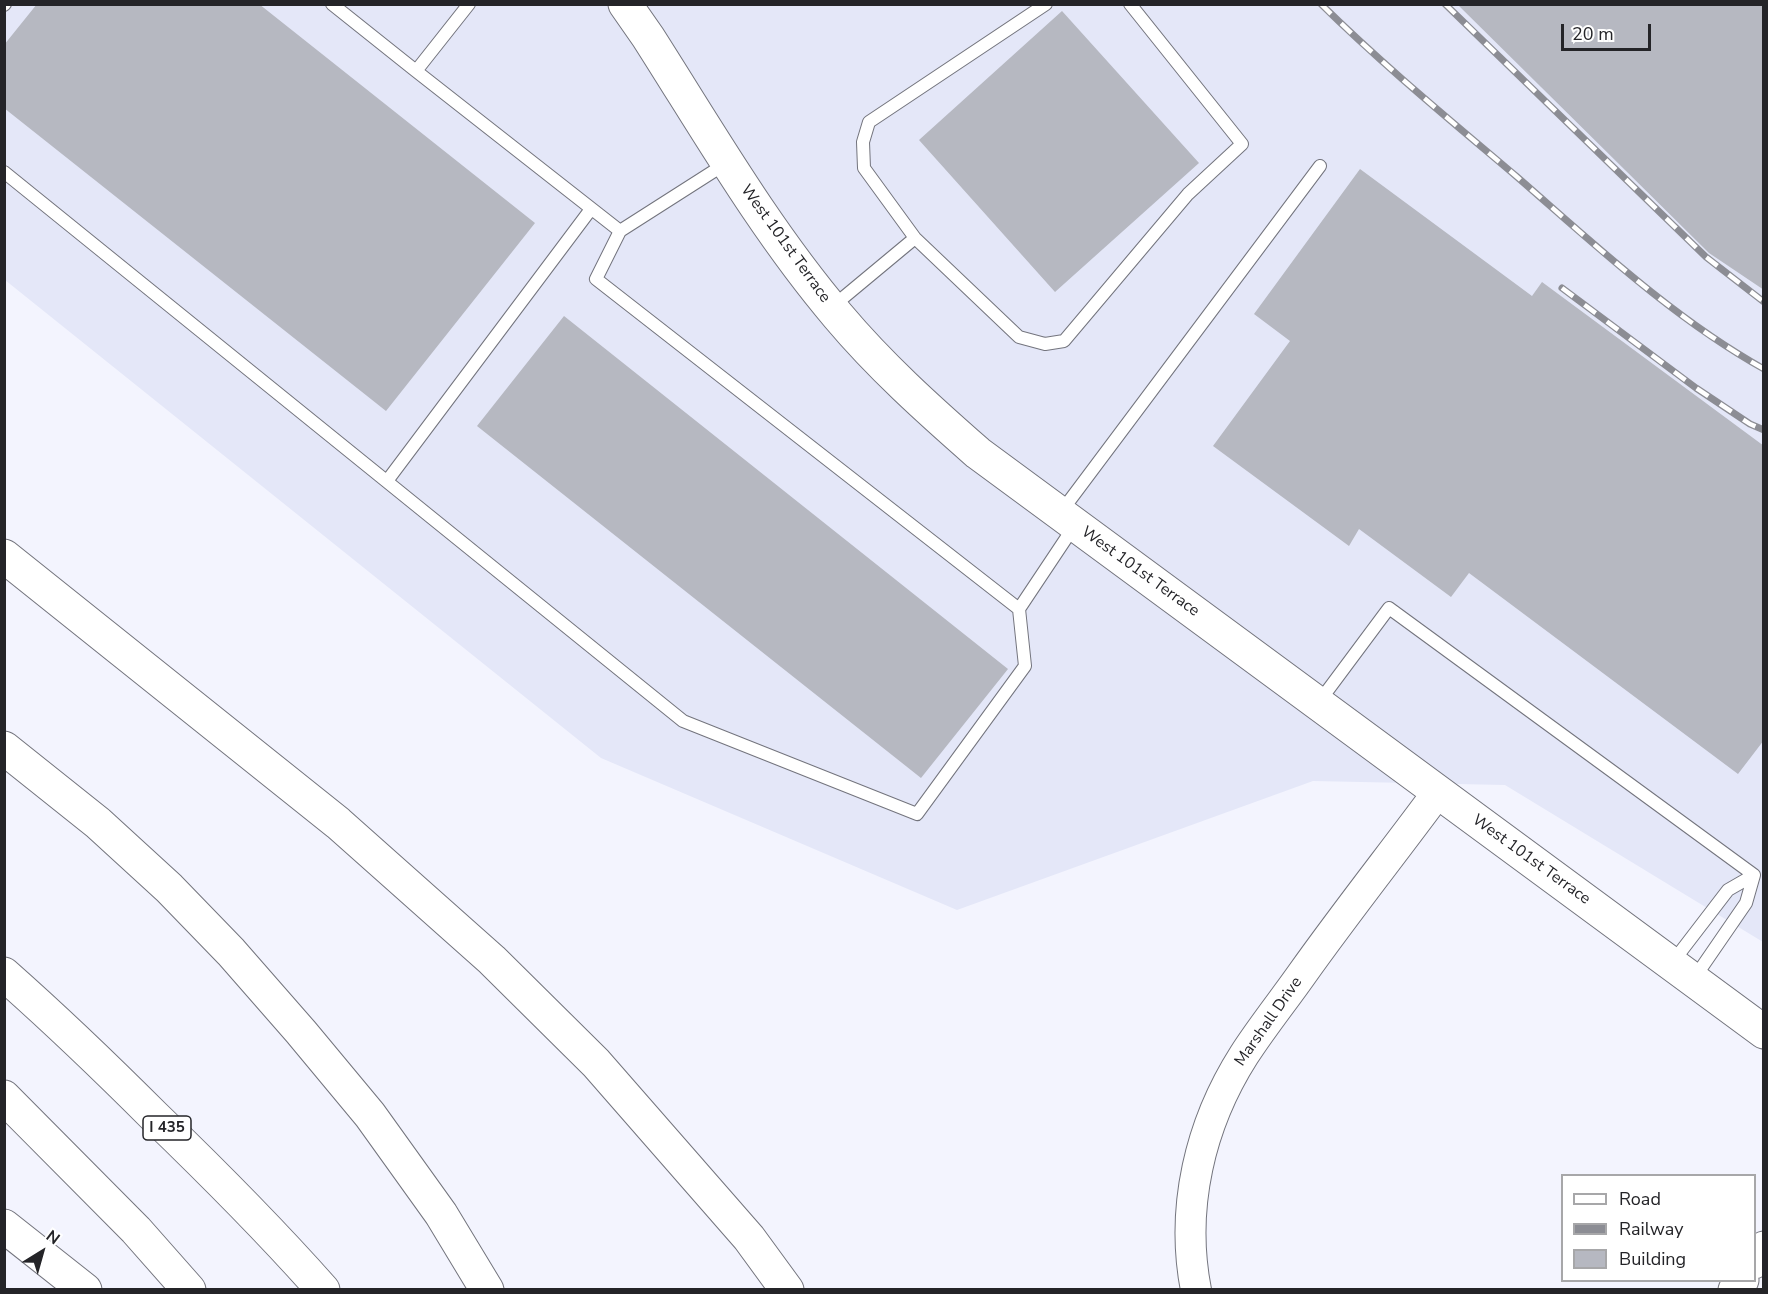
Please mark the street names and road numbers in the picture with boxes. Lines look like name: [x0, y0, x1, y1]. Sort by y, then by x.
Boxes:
street label: West 101st Terrace: [736, 181, 834, 307]
street label: West 101st Terrace: [1077, 523, 1203, 621]
street label: West 101st Terrace: [1468, 811, 1594, 909]
street label: Marshall Drive: [1231, 974, 1307, 1070]
road number: I 435: [143, 1116, 191, 1140]

